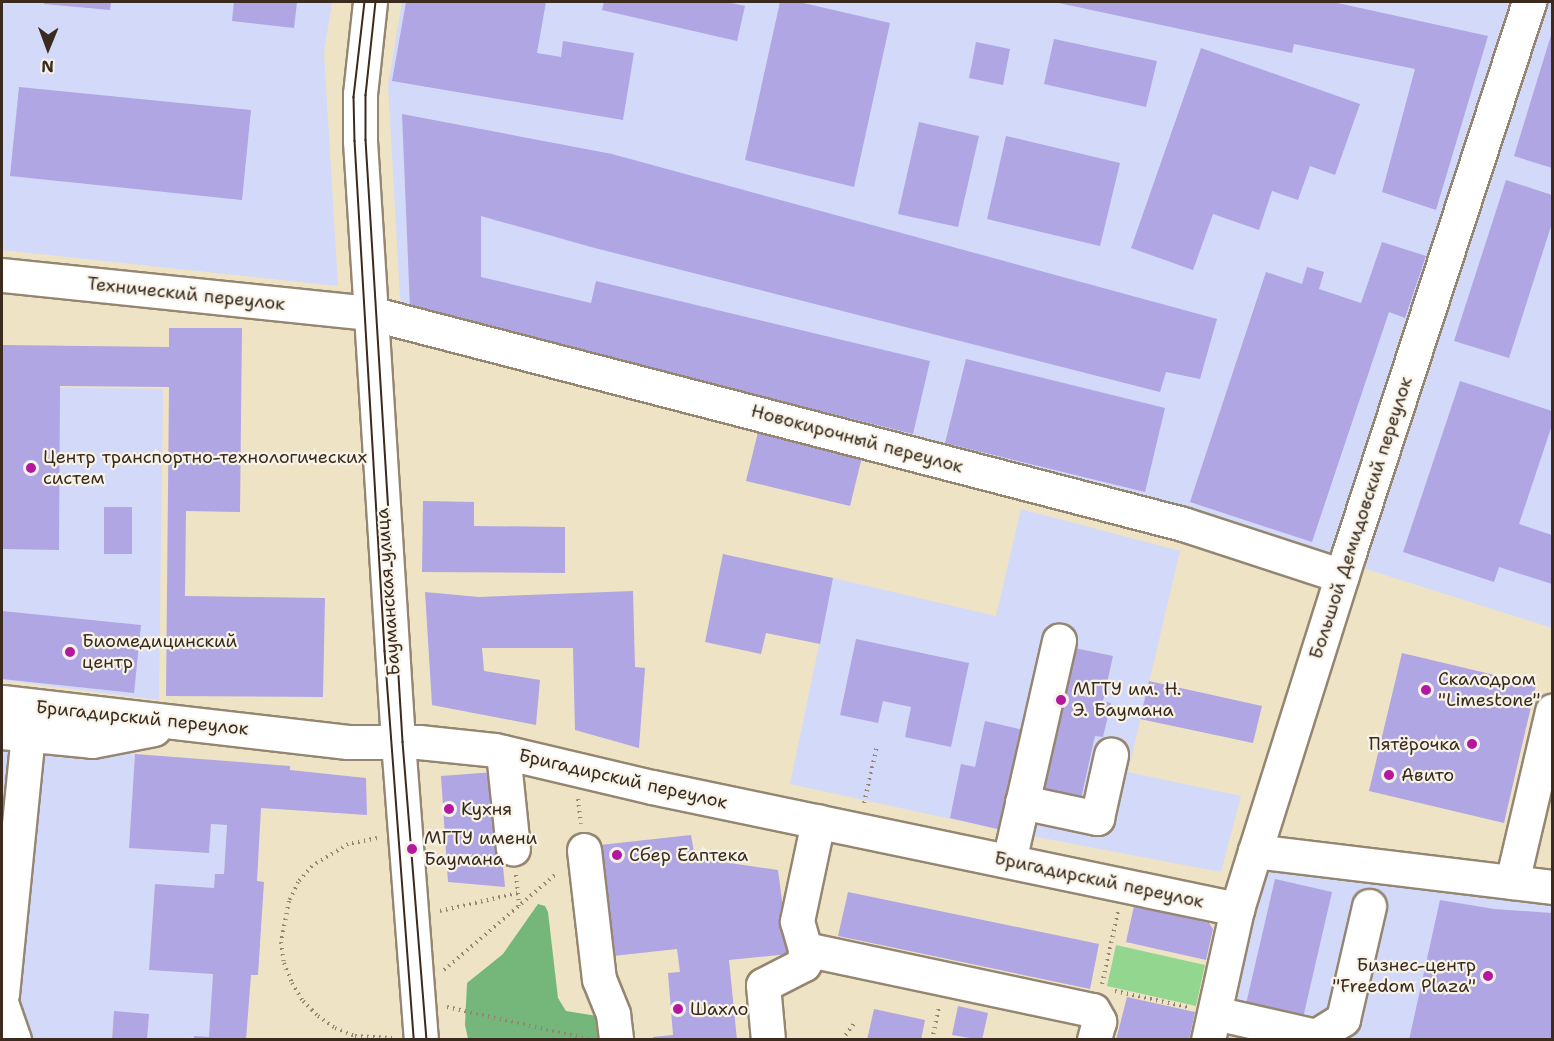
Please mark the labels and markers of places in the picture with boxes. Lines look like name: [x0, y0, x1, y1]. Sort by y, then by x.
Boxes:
place label: Центр транспортно-технологических систем: [43, 447, 367, 490]
marker: Центр транспортно-технологических систем: [24, 461, 38, 475]
place label: Биомедицинский центр: [82, 631, 237, 674]
marker: Биомедицинский центр: [63, 645, 77, 659]
place label: Скалодром "Limestone": [1438, 669, 1540, 712]
place label: МГТУ им. Н. Э. Баумана: [1073, 679, 1181, 722]
marker: Скалодром "Limestone": [1419, 683, 1433, 697]
marker: МГТУ им. Н. Э. Баумана: [1054, 693, 1068, 707]
place label: Пятёрочка: [1369, 733, 1460, 755]
marker: Пятёрочка: [1465, 737, 1479, 751]
place label: Авито: [1401, 764, 1454, 786]
marker: Авито: [1382, 768, 1396, 782]
place label: Кухня: [461, 798, 512, 820]
marker: Кухня: [442, 802, 456, 816]
place label: МГТУ имени Баумана: [424, 828, 537, 870]
marker: МГТУ имени Баумана: [405, 842, 419, 856]
place label: Сбер Еаптека: [629, 844, 748, 866]
marker: Сбер Еаптека: [610, 848, 624, 862]
place label: Бизнес-центр "Freedom Plaza": [1332, 955, 1476, 998]
marker: Бизнес-центр "Freedom Plaza": [1481, 969, 1495, 983]
place label: Шахло: [690, 998, 748, 1020]
marker: Шахло: [671, 1002, 685, 1016]

